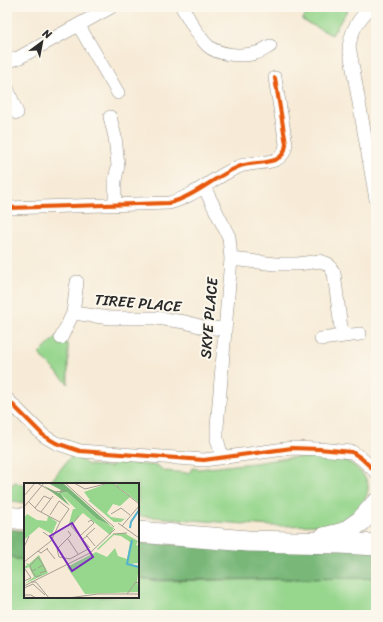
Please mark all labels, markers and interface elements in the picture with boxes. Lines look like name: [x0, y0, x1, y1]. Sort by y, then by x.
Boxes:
north arrow: [22, 22, 62, 62]
text: N: [38, 23, 56, 44]
street label: SKYE PLACE: [193, 275, 226, 360]
street label: TIREE PLACE: [94, 286, 184, 320]
inset map: [24, 483, 139, 598]

